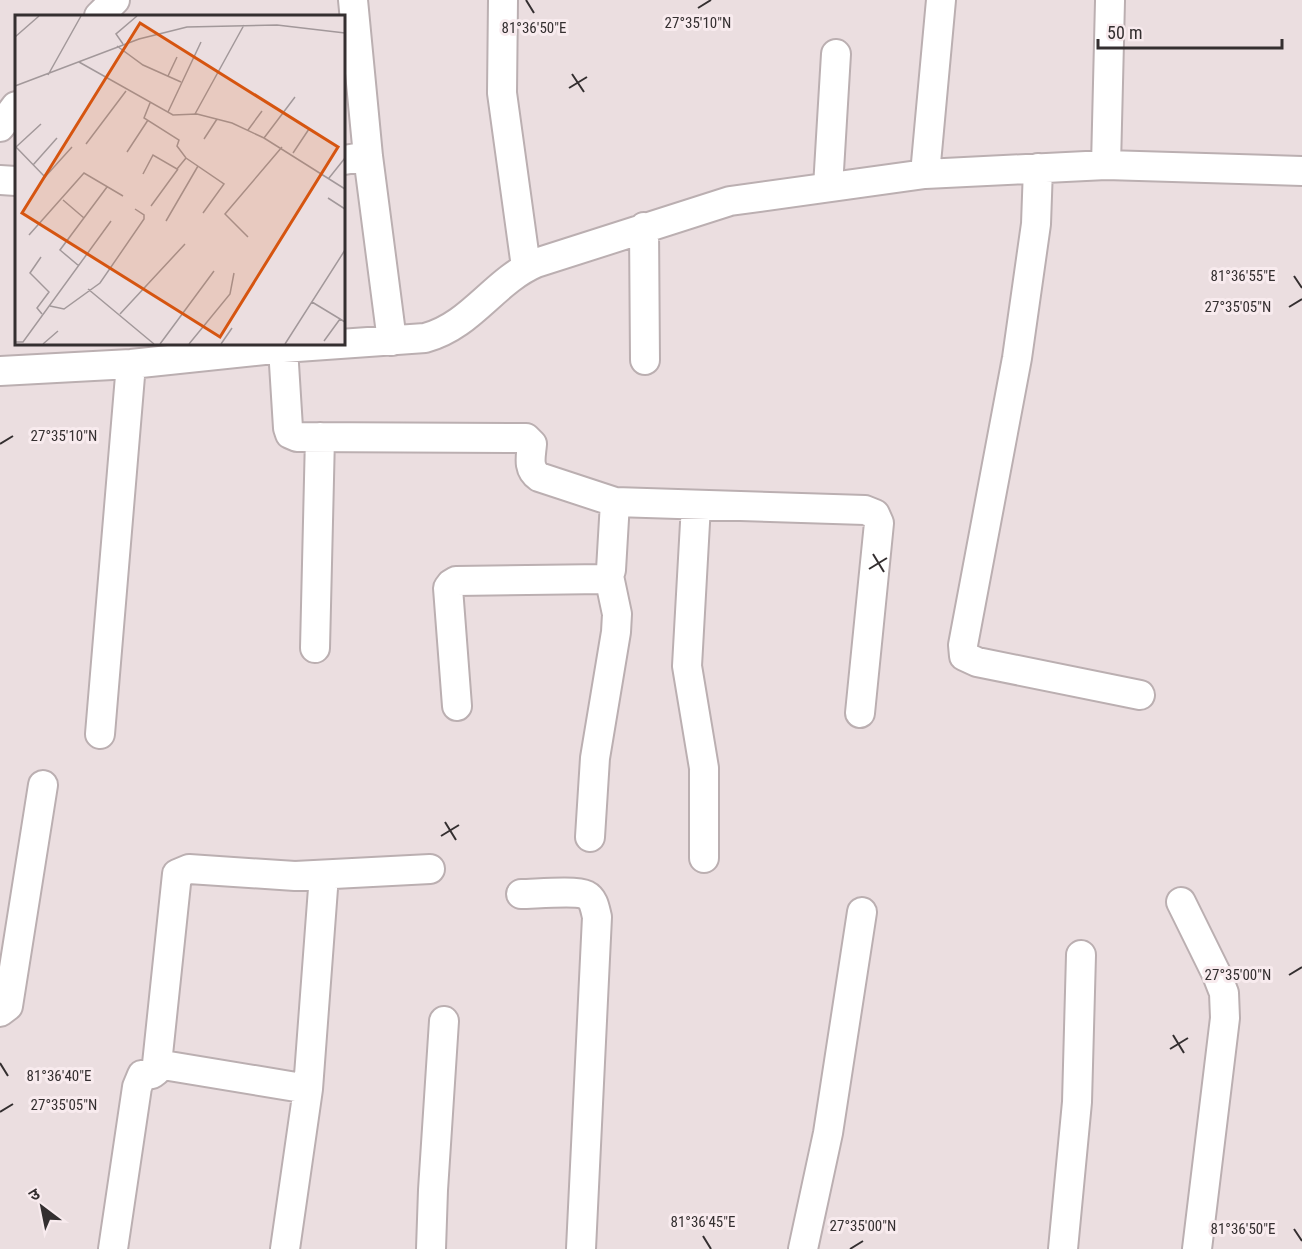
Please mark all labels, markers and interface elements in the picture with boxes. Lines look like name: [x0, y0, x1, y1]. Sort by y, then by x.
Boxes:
scale bar: [1098, 12, 1282, 50]
text: 27°35'10"N: [665, 14, 731, 32]
inset map: [15, 15, 345, 345]
text: 81°36'50"E: [502, 19, 566, 37]
text: 50 m: [1107, 22, 1142, 43]
text: 81°36'55"E: [1211, 267, 1275, 285]
text: 27°35'05"N: [1205, 298, 1271, 316]
text: 27°35'10"N: [31, 427, 97, 445]
text: 27°35'00"N: [1205, 966, 1271, 984]
text: 81°36'40"E: [27, 1067, 91, 1085]
text: 27°35'05"N: [31, 1096, 97, 1114]
north arrow: [12, 1177, 72, 1237]
text: उ: [25, 1184, 44, 1205]
text: 81°36'45"E: [671, 1213, 735, 1231]
text: 27°35'00"N: [830, 1217, 896, 1235]
text: 81°36'50"E: [1211, 1220, 1275, 1238]

